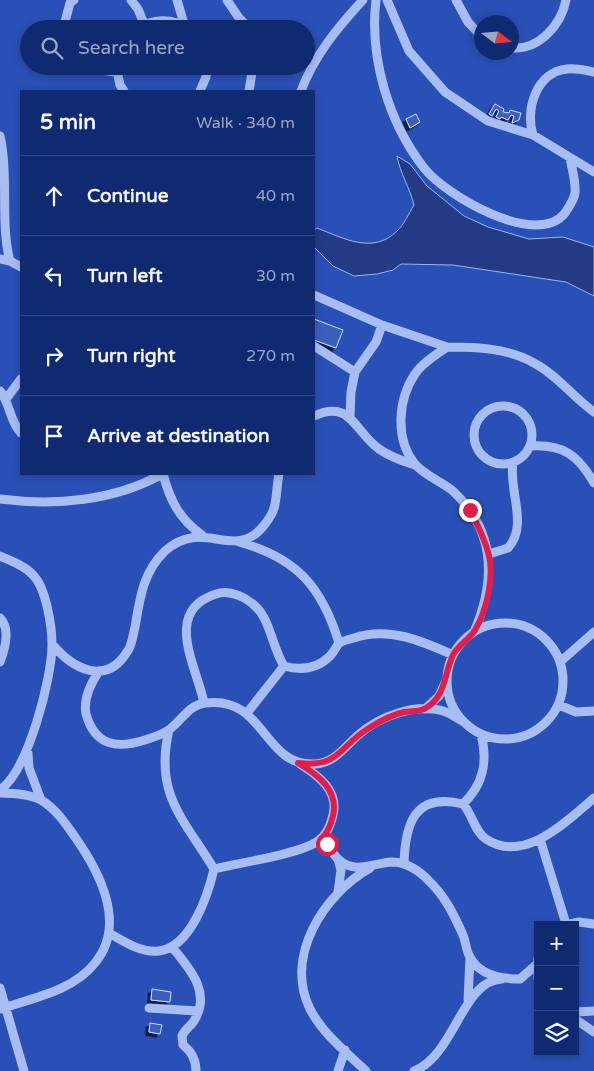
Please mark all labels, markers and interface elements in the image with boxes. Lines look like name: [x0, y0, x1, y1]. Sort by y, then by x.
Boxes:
north arrow: [474, 15, 519, 60]
search box: [20, 20, 315, 75]
icon: search: [38, 34, 66, 62]
text: Search here: [78, 37, 185, 59]
text: 5 min: [40, 110, 96, 135]
text: Walk · 340 m: [196, 113, 295, 133]
icon: ahead: [40, 182, 68, 210]
text: Continue: [87, 185, 169, 207]
text: 40 m: [256, 186, 295, 206]
icon: left: [40, 262, 68, 290]
text: Turn left: [87, 265, 163, 287]
text: 30 m: [256, 266, 295, 286]
icon: right: [40, 342, 68, 370]
text: Turn right: [87, 345, 175, 367]
text: 270 m: [246, 346, 295, 366]
icon: arrive: [40, 422, 68, 450]
text: Arrive at destination: [87, 425, 270, 447]
route end: [459, 499, 482, 522]
route start: [316, 833, 339, 856]
map controls: [534, 921, 579, 1056]
button: +: [534, 921, 579, 966]
button: −: [534, 966, 579, 1011]
button: layers: [534, 1011, 579, 1056]

